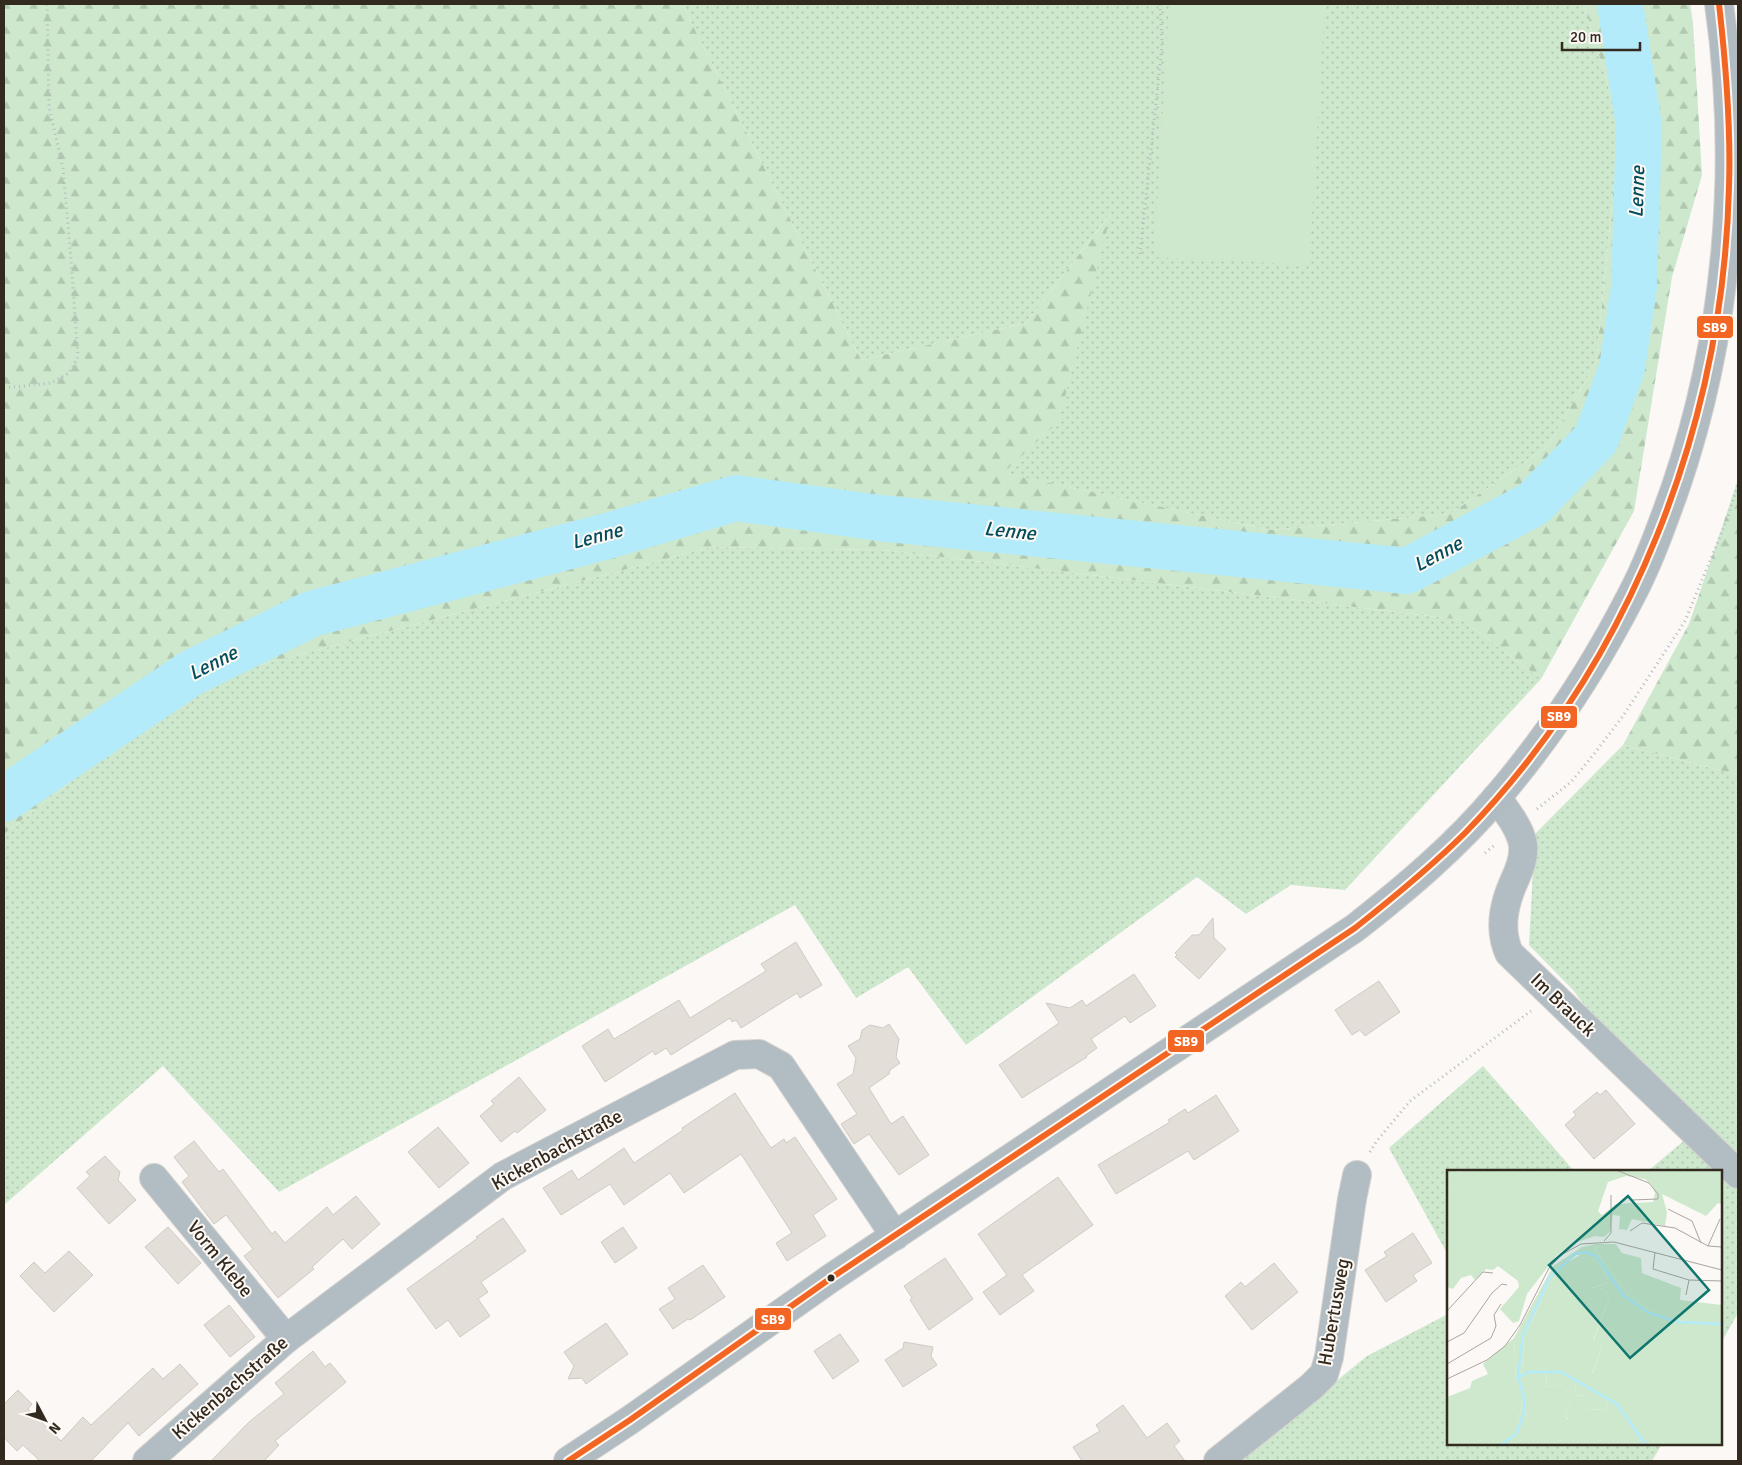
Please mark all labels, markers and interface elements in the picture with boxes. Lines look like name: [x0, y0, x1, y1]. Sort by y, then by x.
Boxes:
scale bar: [1562, 20, 1640, 52]
text: 20 m: [1570, 28, 1601, 46]
water label: Lenne: [1624, 165, 1650, 218]
line badge: SB9: [1696, 315, 1734, 339]
text: SB9: [1703, 319, 1727, 336]
water label: Lenne: [983, 516, 1038, 546]
water label: Lenne: [569, 517, 626, 555]
water label: Lenne: [1409, 530, 1468, 577]
water label: Lenne: [184, 640, 243, 686]
line badge: SB9: [1540, 705, 1578, 729]
text: SB9: [1547, 708, 1571, 725]
street label: Im Brauck: [1525, 968, 1601, 1042]
line badge: SB9: [1167, 1029, 1205, 1053]
text: SB9: [1174, 1033, 1198, 1050]
street label: Kickenbachstraße: [487, 1104, 627, 1196]
inset map: [1447, 1170, 1722, 1445]
street label: Vorm Klebe: [182, 1216, 258, 1302]
street label: Hubertusweg: [1313, 1256, 1355, 1368]
unlabelled marker: [826, 1273, 836, 1283]
line badge: SB9: [754, 1307, 792, 1331]
text: SB9: [761, 1311, 785, 1328]
street label: Kickenbachstraße: [167, 1331, 293, 1445]
north arrow: [20, 1395, 70, 1445]
text: N: [45, 1419, 64, 1437]

